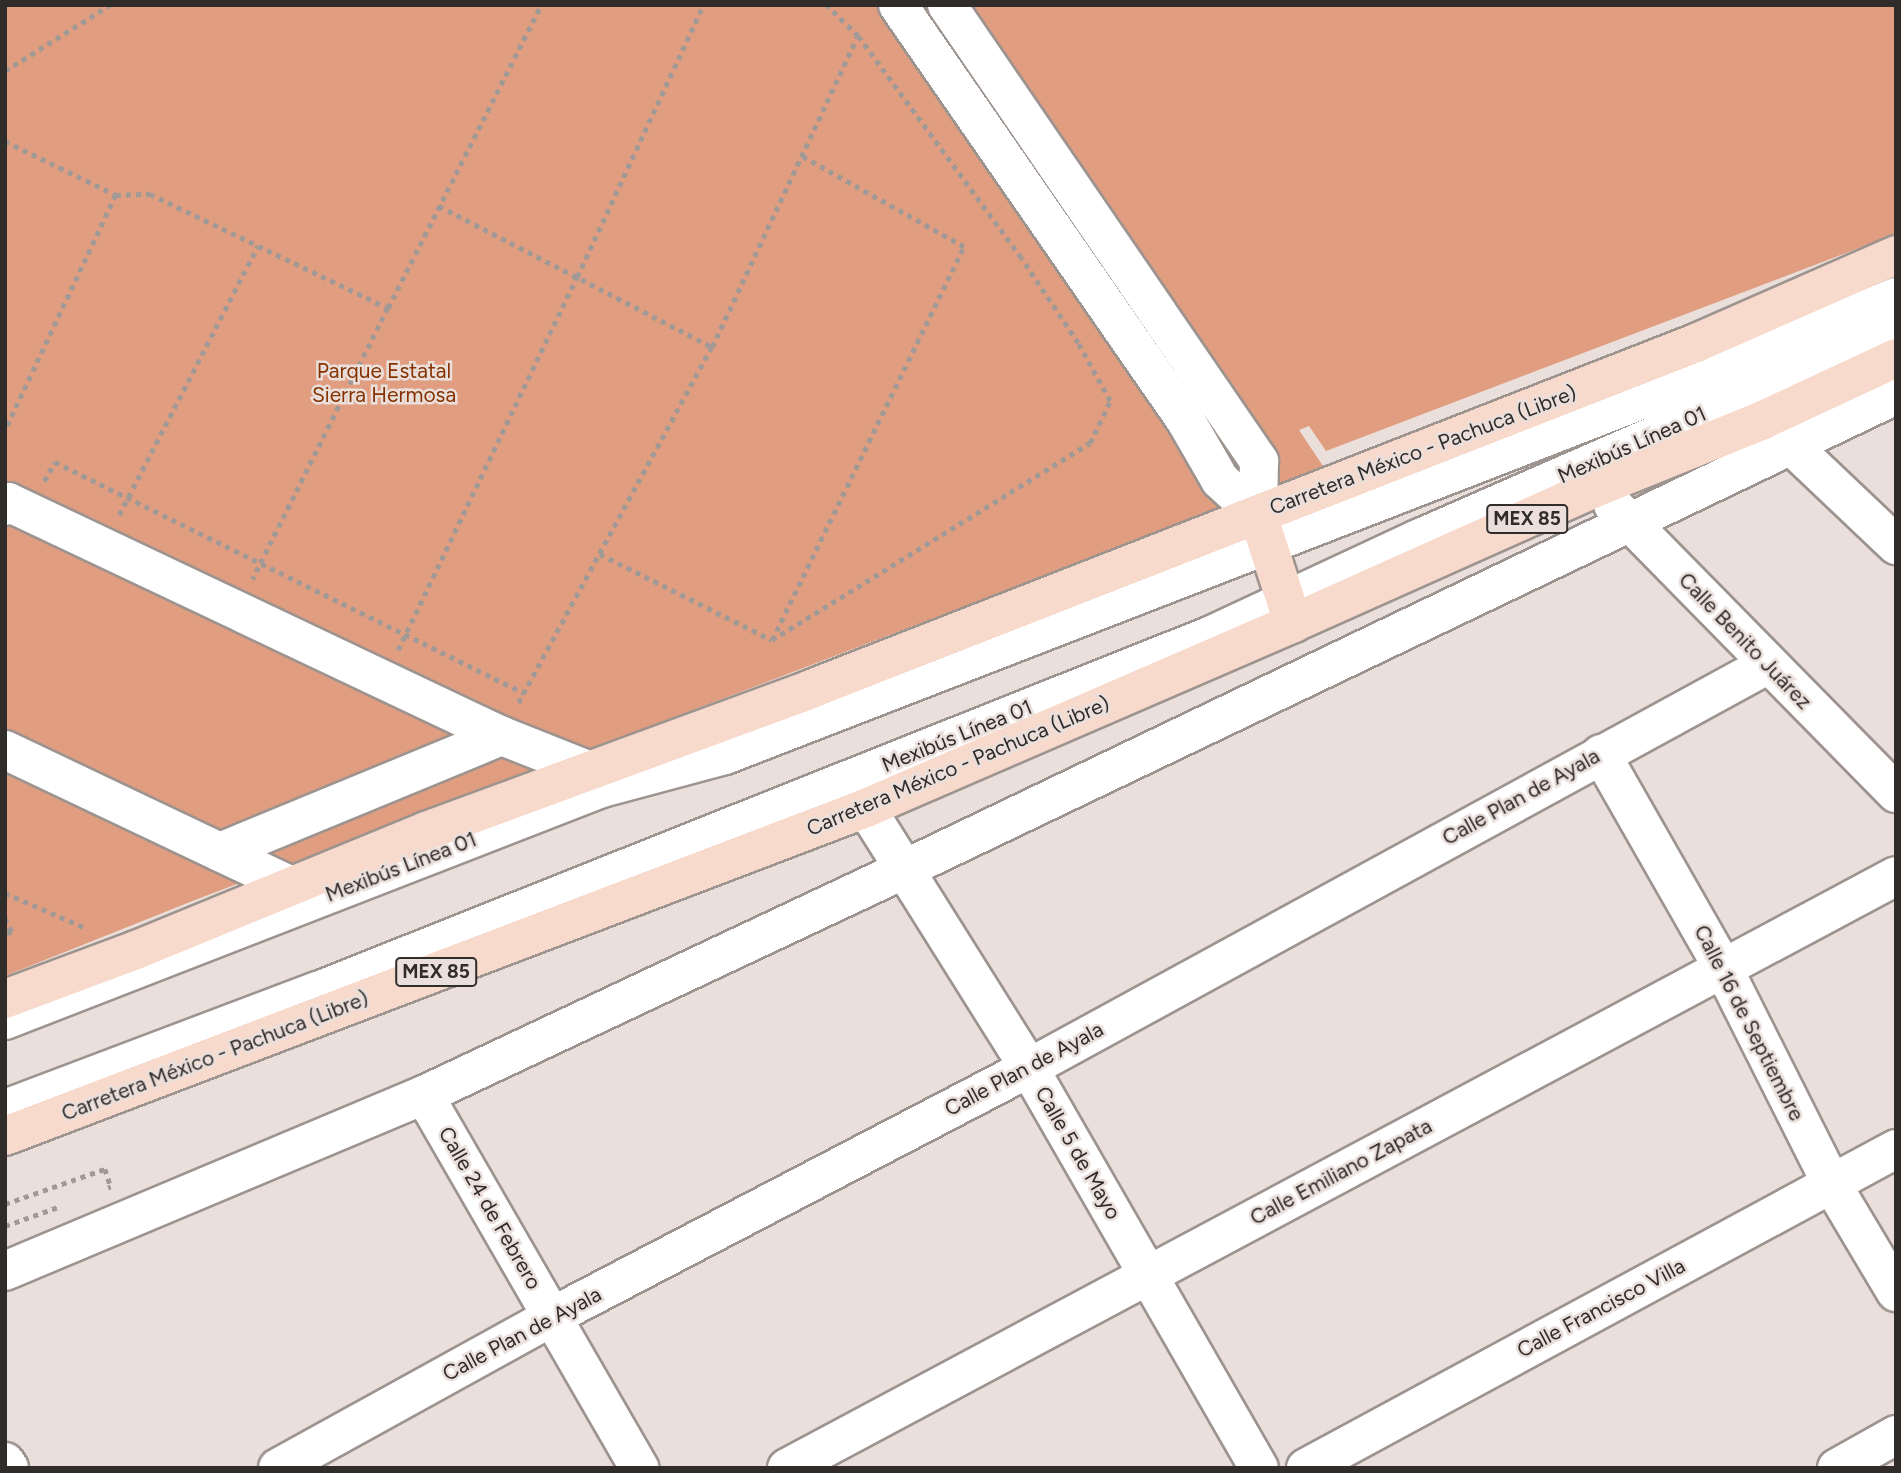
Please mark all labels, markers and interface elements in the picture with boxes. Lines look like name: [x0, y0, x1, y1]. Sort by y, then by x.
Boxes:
park label: Parque Estatal Sierra Hermosa: [312, 358, 456, 408]
street label: Carretera México - Pachuca (Libre): [1266, 380, 1580, 520]
street label: Mexibús Línea 01: [1554, 401, 1710, 489]
road number: MEX 85: [1485, 504, 1569, 534]
street label: Calle Benito Juárez: [1673, 568, 1817, 714]
street label: Carretera México - Pachuca (Libre): [803, 691, 1113, 841]
street label: Mexibús Línea 01: [878, 694, 1036, 778]
street label: Calle Plan de Ayala: [1438, 743, 1604, 851]
street label: Mexibús Línea 01: [322, 827, 480, 907]
street label: Calle 16 de Septiembre: [1689, 921, 1809, 1125]
road number: MEX 85: [394, 956, 478, 988]
street label: Carretera México - Pachuca (Libre): [58, 986, 372, 1126]
street label: Calle Plan de Ayala: [940, 1017, 1108, 1121]
street label: Calle 5 de Mayo: [1030, 1082, 1126, 1224]
street label: Calle Emiliano Zapata: [1246, 1113, 1436, 1231]
street label: Calle 24 de Febrero: [433, 1122, 547, 1294]
street label: Calle Francisco Villa: [1513, 1253, 1689, 1363]
street label: Calle Plan de Ayala: [438, 1282, 606, 1386]

